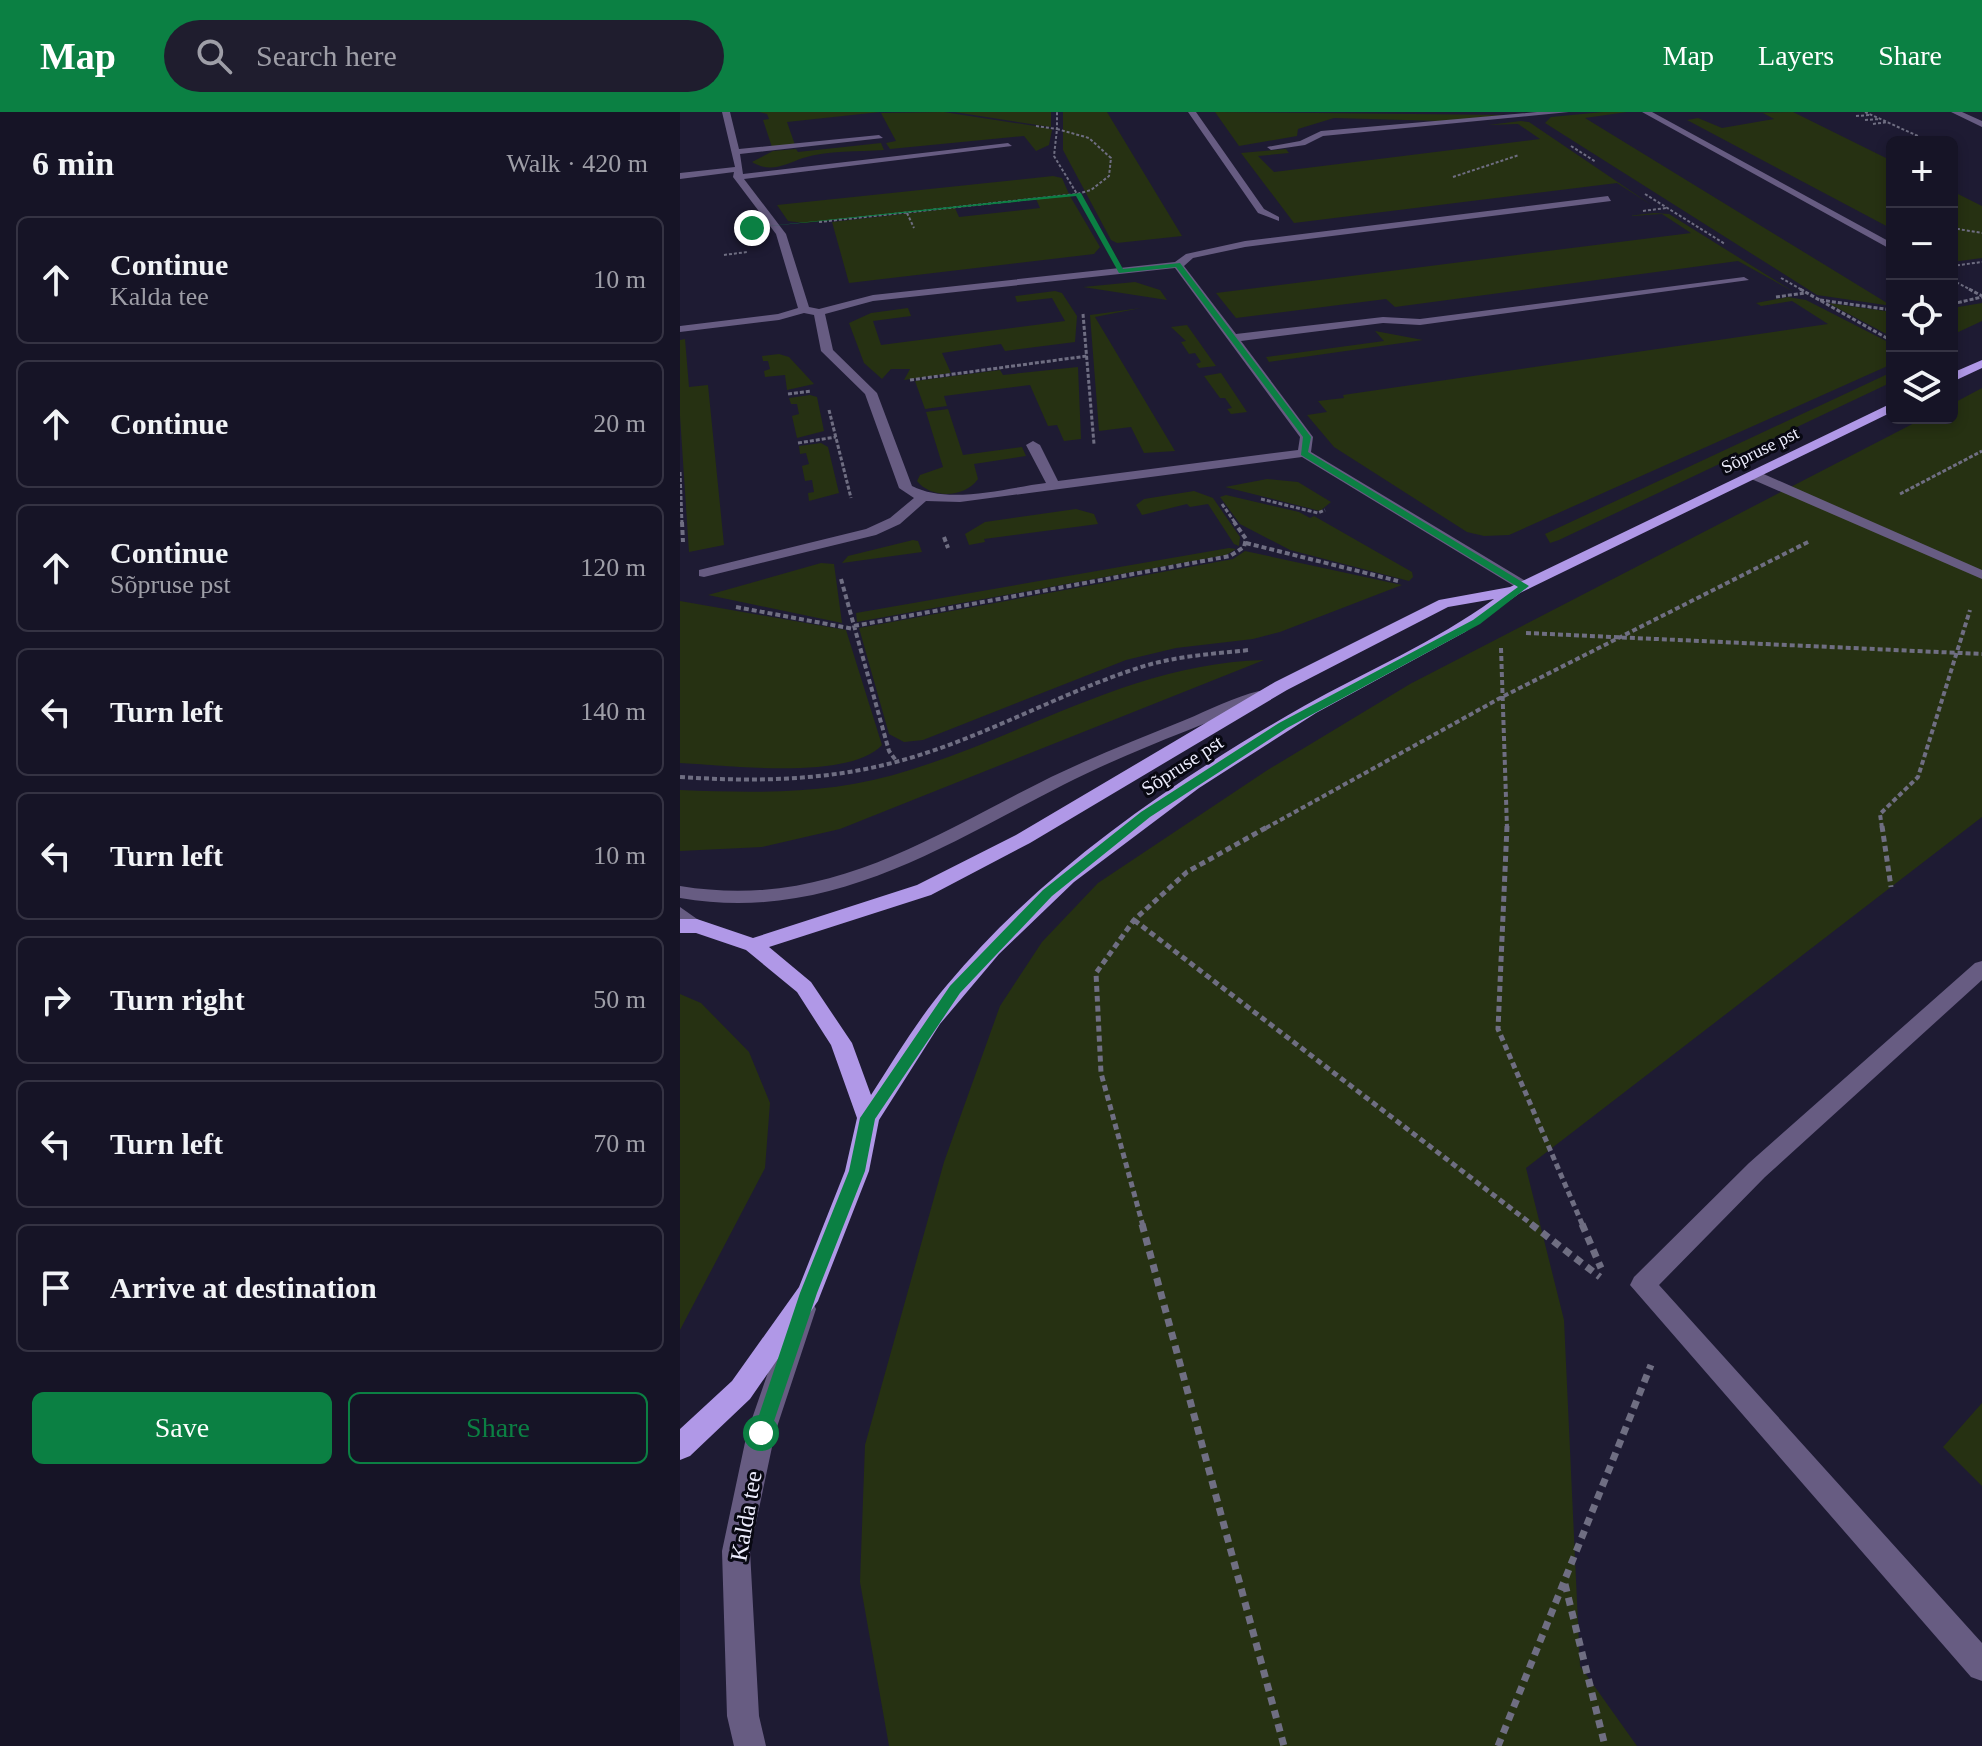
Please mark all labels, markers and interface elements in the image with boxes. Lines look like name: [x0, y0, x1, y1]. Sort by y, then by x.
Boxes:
search box: [164, 20, 724, 92]
icon: search: [192, 34, 236, 78]
text: Map: [40, 35, 116, 77]
text: Search here: [256, 39, 397, 72]
text: Map: [1663, 40, 1714, 71]
text: Layers: [1758, 40, 1834, 71]
text: Share: [1878, 40, 1942, 71]
map controls: [1886, 136, 1958, 424]
button: +: [1886, 136, 1958, 208]
text: 6 min: [32, 145, 114, 182]
text: Walk · 420 m: [506, 149, 648, 178]
button: −: [1886, 208, 1958, 280]
route end: [734, 210, 770, 246]
text: Continue: [110, 248, 228, 281]
icon: ahead: [34, 258, 78, 302]
text: 10 m: [593, 265, 646, 294]
button: locate: [1886, 280, 1958, 352]
text: Kalda tee: [110, 282, 209, 311]
button: layers: [1886, 352, 1958, 424]
icon: ahead: [34, 402, 78, 446]
text: Continue: [110, 407, 228, 440]
text: 20 m: [593, 409, 646, 438]
street label: Sõpruse pst: [1718, 423, 1802, 477]
text: Continue: [110, 536, 228, 569]
icon: ahead: [34, 546, 78, 590]
text: 120 m: [580, 553, 646, 582]
text: Sõpruse pst: [110, 570, 231, 599]
icon: left: [34, 690, 78, 734]
text: Turn left: [110, 695, 223, 728]
text: 140 m: [580, 697, 646, 726]
street label: Sõpruse pst: [1137, 730, 1228, 800]
icon: left: [34, 834, 78, 878]
text: Turn left: [110, 839, 223, 872]
text: 10 m: [593, 841, 646, 870]
icon: right: [34, 978, 78, 1022]
text: Turn right: [110, 983, 245, 1016]
text: 50 m: [593, 985, 646, 1014]
icon: left: [34, 1122, 78, 1166]
text: Turn left: [110, 1127, 223, 1160]
text: 70 m: [593, 1129, 646, 1158]
icon: arrive: [34, 1266, 78, 1310]
text: Arrive at destination: [110, 1271, 377, 1304]
button: Save: [32, 1392, 332, 1464]
button: Share: [348, 1392, 648, 1464]
route start: [743, 1415, 779, 1451]
street label: Kalda tee: [725, 1469, 767, 1563]

